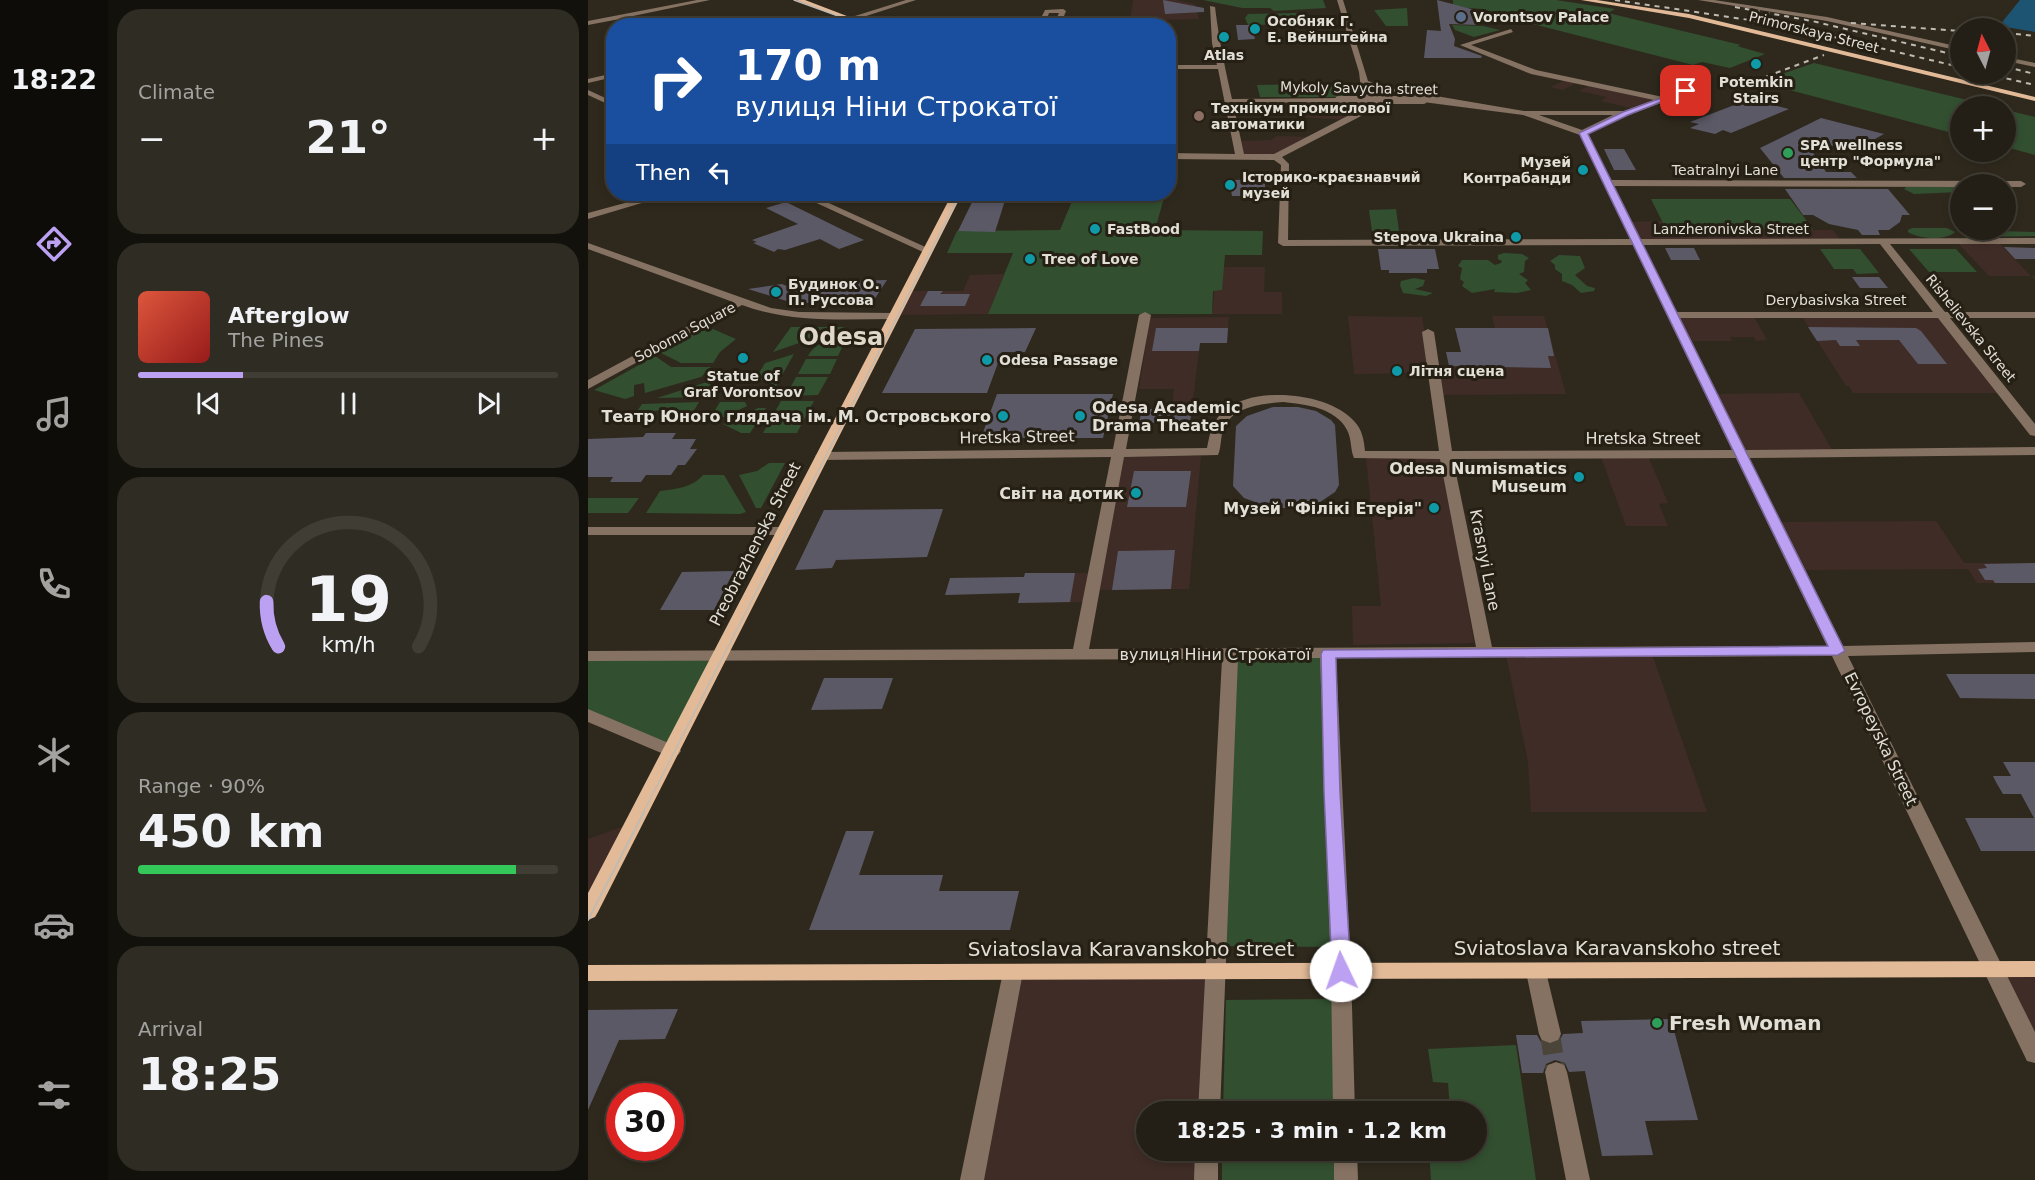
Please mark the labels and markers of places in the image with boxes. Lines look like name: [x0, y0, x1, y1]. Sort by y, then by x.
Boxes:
place label: Vorontsov Palace: [1473, 9, 1609, 25]
marker: Vorontsov Palace: [1454, 10, 1468, 24]
place label: Особняк Г. Е. Вейнштейна: [1267, 13, 1388, 45]
marker: Особняк Г. Е. Вейнштейна: [1248, 22, 1262, 36]
marker: Atlas: [1217, 30, 1231, 44]
place label: Atlas: [1204, 47, 1244, 63]
marker: Potemkin Stairs: [1749, 57, 1763, 71]
pin: [1660, 65, 1711, 116]
place label: Potemkin Stairs: [1719, 74, 1793, 106]
place label: Технікум промислової автоматики: [1211, 100, 1391, 132]
marker: Технікум промислової автоматики: [1192, 109, 1206, 123]
place label: SPA wellness центр "Формула": [1800, 137, 1941, 169]
marker: SPA wellness центр "Формула": [1781, 146, 1795, 160]
place label: Музей Контрабанди: [1463, 154, 1571, 186]
marker: Музей Контрабанди: [1576, 163, 1590, 177]
place label: Історико-краєзнавчий музей: [1242, 169, 1421, 201]
marker: Історико-краєзнавчий музей: [1223, 178, 1237, 192]
place label: FastBood: [1107, 221, 1180, 237]
marker: FastBood: [1088, 222, 1102, 236]
place label: Stepova Ukraina: [1373, 229, 1504, 245]
marker: Stepova Ukraina: [1509, 230, 1523, 244]
place label: Tree of Love: [1042, 251, 1139, 267]
marker: Tree of Love: [1023, 252, 1037, 266]
place label: Будинок О. П. Руссова: [788, 276, 880, 308]
marker: Будинок О. П. Руссова: [769, 285, 783, 299]
marker: Statue of Graf Vorontsov: [736, 351, 750, 365]
place label: Odesa Passage: [999, 352, 1118, 368]
marker: Odesa Passage: [980, 353, 994, 367]
place label: Літня сцена: [1409, 363, 1504, 379]
marker: Літня сцена: [1390, 364, 1404, 378]
place label: Statue of Graf Vorontsov: [684, 368, 802, 400]
place label: Odesa Academic Drama Theater: [1092, 398, 1240, 435]
place label: Театр Юного глядача ім. М. Островського: [601, 407, 991, 426]
marker: Театр Юного глядача ім. М. Островського: [996, 409, 1010, 423]
marker: Odesa Academic Drama Theater: [1073, 409, 1087, 423]
place label: Odesa Numismatics Museum: [1389, 459, 1567, 496]
marker: Odesa Numismatics Museum: [1572, 470, 1586, 484]
place label: Світ на дотик: [999, 484, 1124, 503]
marker: Світ на дотик: [1129, 486, 1143, 500]
place label: Музей "Філікі Етерія": [1223, 499, 1422, 518]
marker: Музей "Філікі Етерія": [1427, 501, 1441, 515]
place label: Fresh Woman: [1669, 1011, 1822, 1035]
marker: Fresh Woman: [1650, 1016, 1664, 1030]

